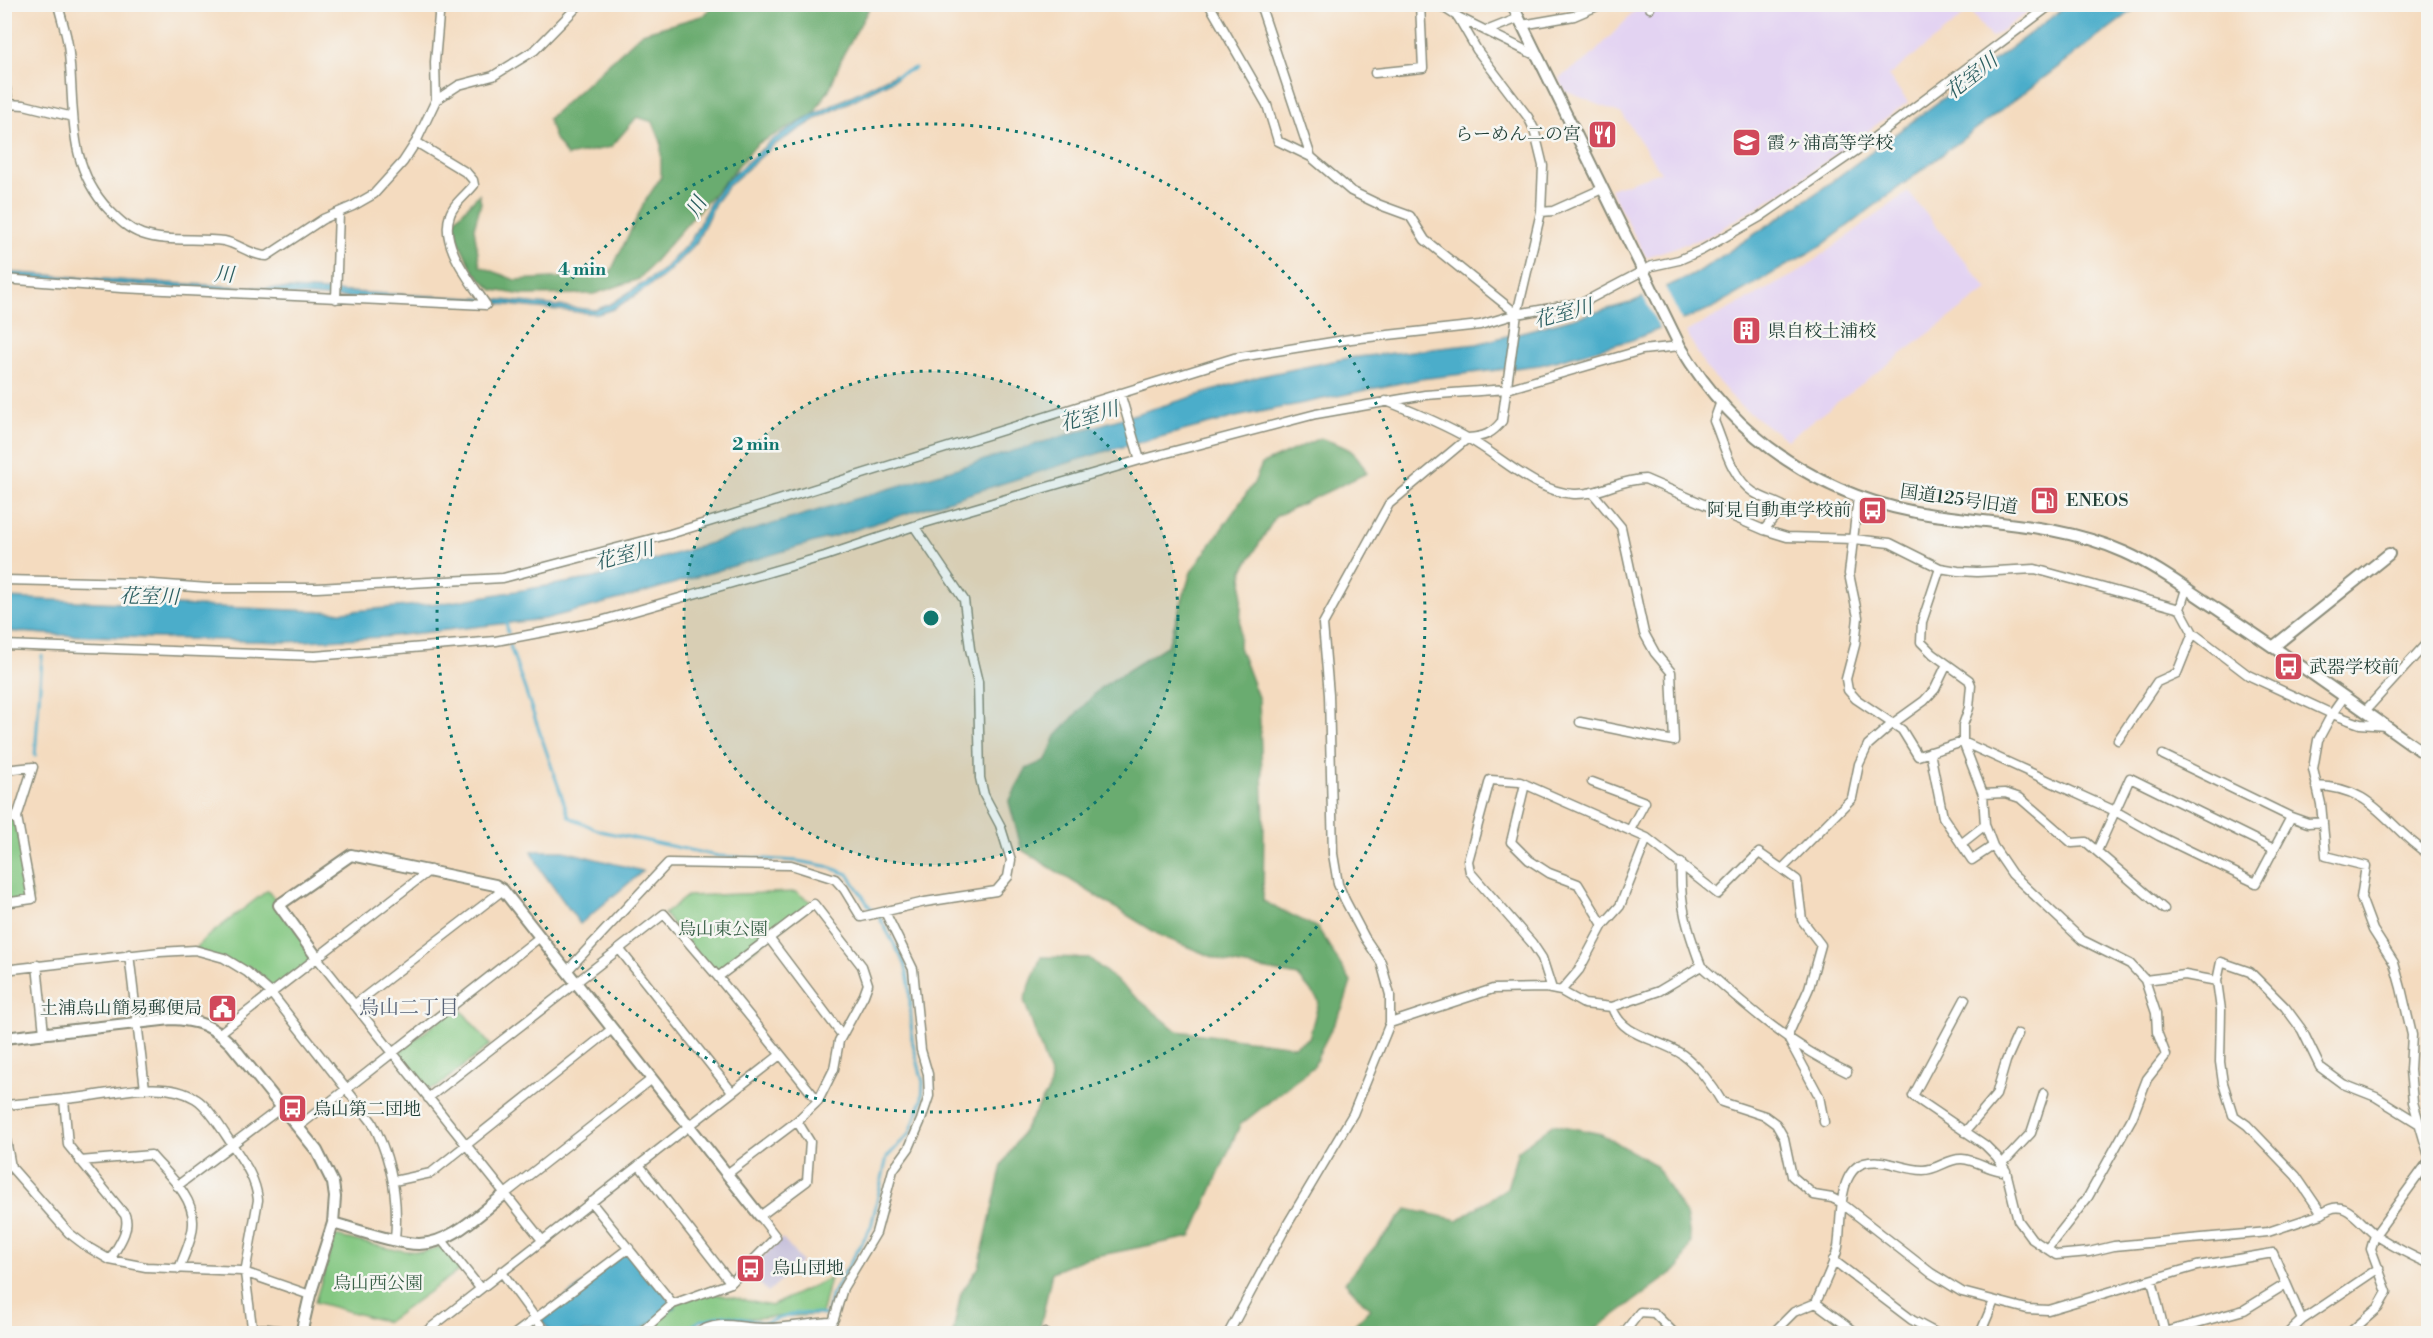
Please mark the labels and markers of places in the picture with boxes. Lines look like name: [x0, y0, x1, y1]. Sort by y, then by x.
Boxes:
restaurant icon: らーめん二の宮: [1586, 118, 1618, 150]
place label: らーめん二の宮: [1455, 123, 1581, 146]
school or university icon: 霞ヶ浦高等学校: [1730, 127, 1762, 159]
place label: 霞ヶ浦高等学校: [1767, 132, 1893, 155]
building icon: 県自校土浦校: [1731, 315, 1763, 347]
place label: 県自校土浦校: [1768, 320, 1876, 343]
fuel station icon: ENEOS: [2029, 484, 2061, 516]
place label: ENEOS: [2066, 489, 2129, 512]
bus stop icon: 阿見自動車学校前: [1856, 494, 1888, 526]
place label: 阿見自動車学校前: [1707, 499, 1851, 522]
centre of rings: [921, 608, 941, 628]
bus stop icon: 武器学校前: [2272, 651, 2304, 683]
place label: 武器学校前: [2309, 656, 2399, 679]
public building icon: 土浦烏山簡易郵便局: [207, 992, 239, 1024]
place label: 土浦烏山簡易郵便局: [40, 997, 202, 1020]
bus stop icon: 烏山第二団地: [276, 1093, 308, 1125]
place label: 烏山第二団地: [313, 1098, 421, 1121]
bus stop icon: 烏山団地: [735, 1252, 767, 1284]
place label: 烏山団地: [772, 1257, 844, 1280]

